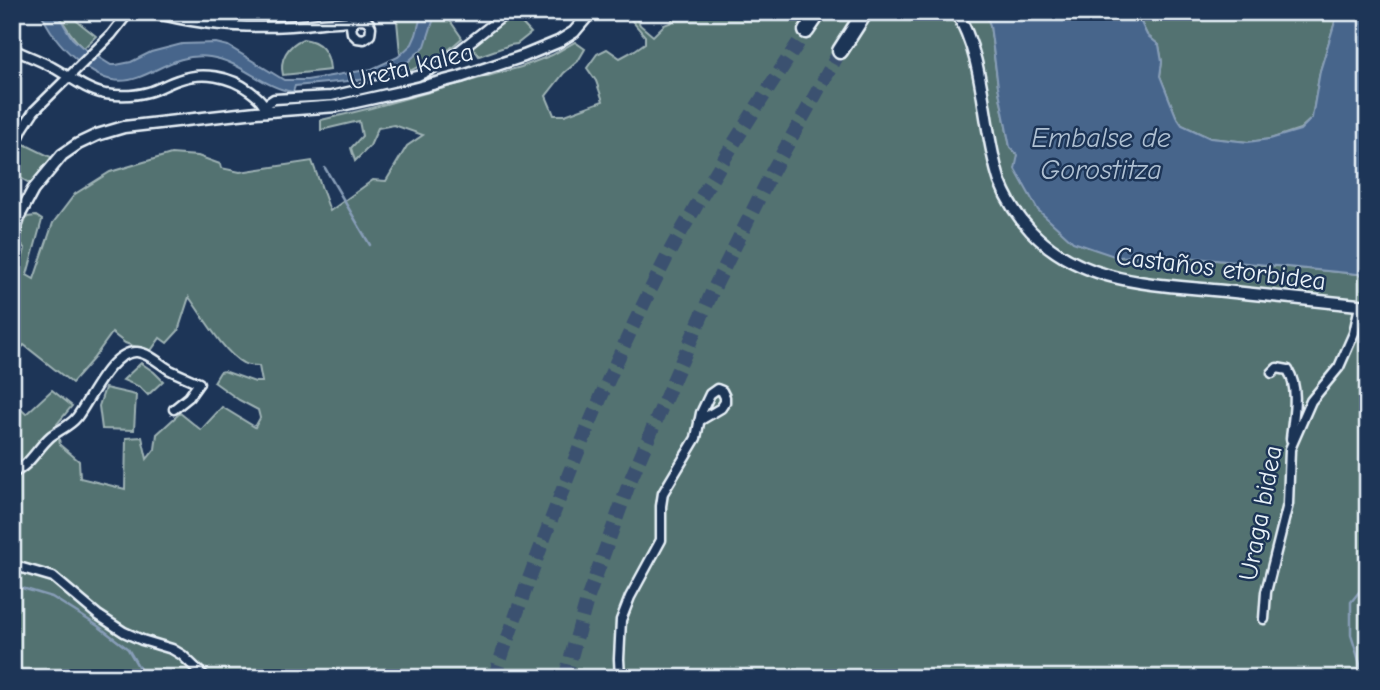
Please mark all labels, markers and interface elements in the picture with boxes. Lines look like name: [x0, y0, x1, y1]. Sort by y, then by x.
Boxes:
street label: Ureta kalea: [346, 37, 477, 97]
water label: Embalse de Gorostitza: [1031, 122, 1171, 186]
street label: Castaños etorbidea: [1114, 241, 1328, 297]
street label: Uraga bidea: [1233, 443, 1289, 583]

